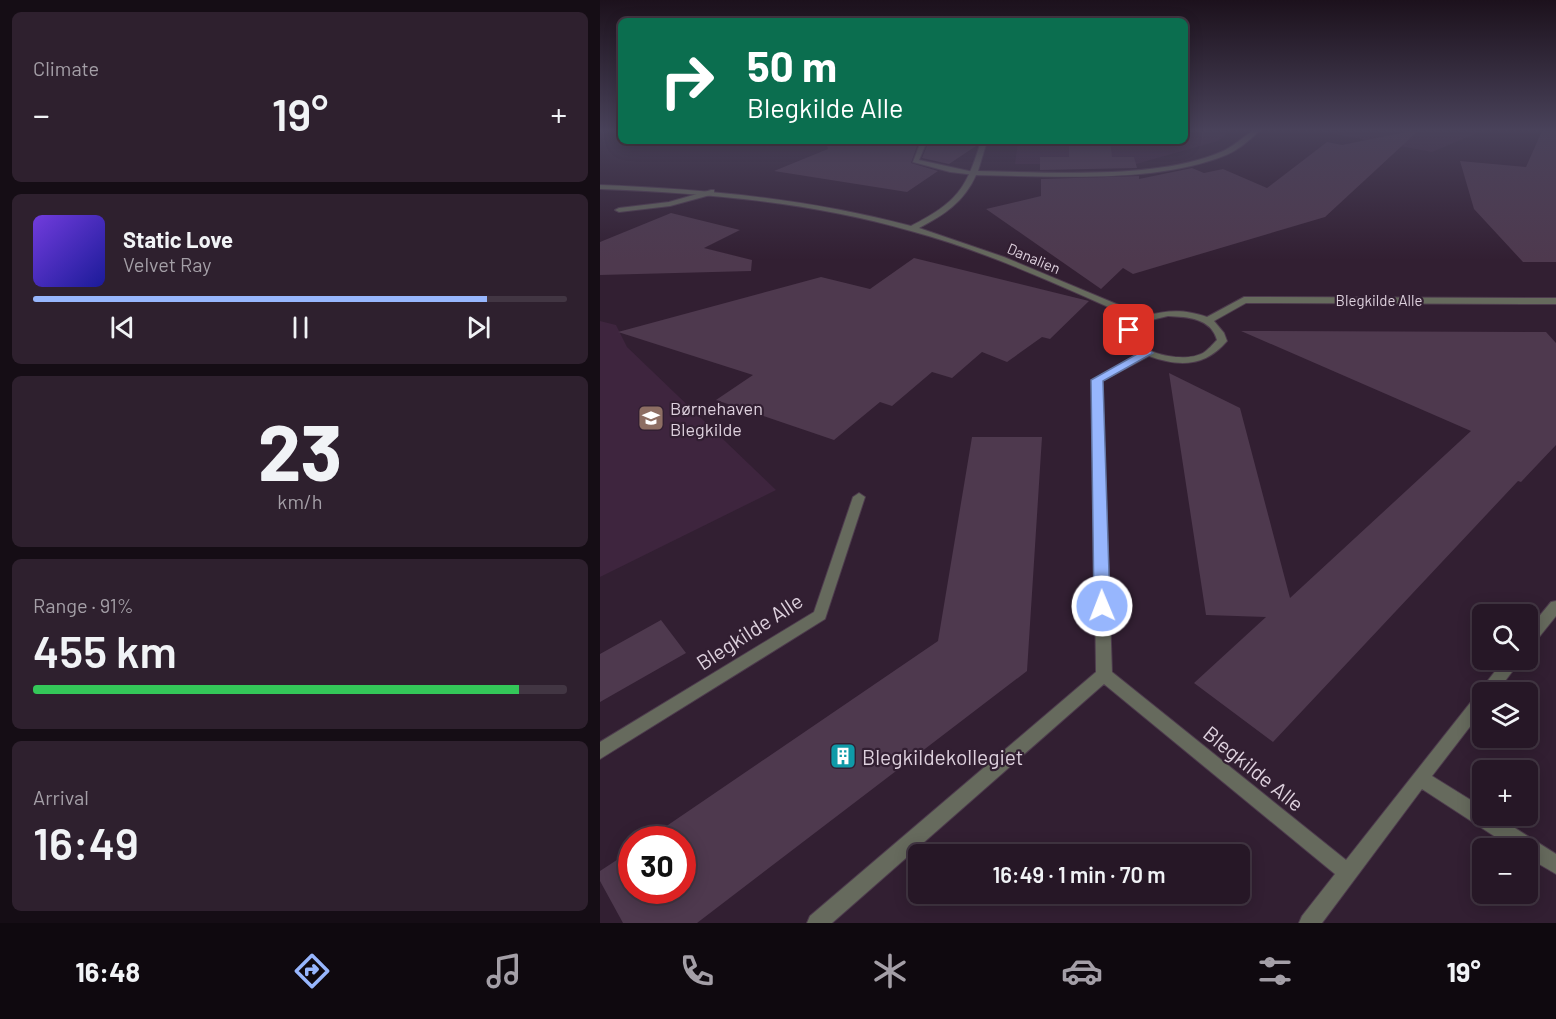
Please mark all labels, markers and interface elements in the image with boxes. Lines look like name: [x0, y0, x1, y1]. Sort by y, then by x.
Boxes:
text: 50 m: [747, 40, 837, 90]
icon: right: [648, 42, 726, 120]
text: Climate: [33, 56, 99, 80]
text: 19°: [272, 86, 328, 140]
text: Blegkilde Alle: [747, 91, 903, 123]
text: −: [33, 94, 50, 134]
text: +: [551, 94, 567, 134]
text: Static Love: [123, 226, 233, 252]
street label: Danalien: [1005, 239, 1063, 277]
text: Velvet Ray: [123, 252, 212, 276]
street label: Blegkilde Alle: [1336, 291, 1422, 309]
pin: [1103, 304, 1154, 355]
icon: previous: [106, 311, 139, 344]
icon: pause: [284, 311, 317, 344]
icon: next: [462, 311, 495, 344]
icon: arrive: [1112, 313, 1145, 346]
place label: Børnehaven Blegkilde: [670, 397, 763, 440]
text: 23: [258, 403, 342, 497]
school or university icon: Børnehaven Blegkilde: [636, 403, 666, 433]
text: km/h: [277, 489, 323, 513]
position arrow: [1070, 574, 1134, 638]
street label: Blegkilde Alle: [691, 587, 807, 675]
text: Range · 91%: [33, 593, 134, 617]
map controls: [1472, 604, 1538, 904]
button: search: [1472, 604, 1538, 670]
text: 455 km: [33, 623, 177, 677]
button: layers: [1472, 682, 1538, 748]
street label: Blegkilde Alle: [1199, 720, 1309, 816]
building icon: Blegkildekollegiet: [828, 741, 858, 771]
place label: Blegkildekollegiet: [862, 744, 1024, 769]
button: +: [1472, 760, 1538, 826]
text: Arrival: [33, 785, 89, 809]
text: 16:49: [33, 815, 139, 869]
speed limit sign: 30: [618, 826, 696, 904]
button: −: [1472, 838, 1538, 904]
text: 16:49 · 1 min · 70 m: [992, 861, 1166, 887]
icon: directions: [291, 950, 333, 992]
icon: music: [483, 950, 525, 992]
icon: phone: [676, 950, 718, 992]
icon: climate: [869, 950, 911, 992]
icon: car: [1061, 950, 1103, 992]
icon: filters: [1254, 950, 1296, 992]
text: 16:48: [75, 955, 140, 987]
text: 19°: [1447, 955, 1481, 987]

